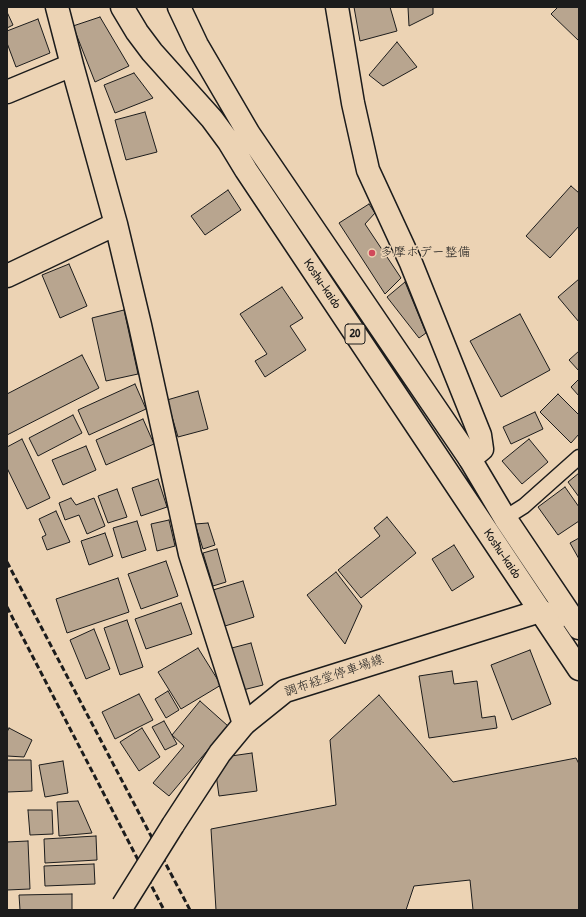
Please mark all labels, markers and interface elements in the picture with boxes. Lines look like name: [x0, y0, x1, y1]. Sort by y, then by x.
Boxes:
place label: 多摩ボデー整備: [380, 245, 471, 261]
marker: 多摩ボデー整備: [367, 248, 377, 258]
street label: Koshu-kaido: [300, 256, 344, 312]
road number: 20: [345, 324, 365, 344]
street label: Koshu-kaido: [480, 526, 524, 582]
street label: 調布経堂停車場線: [282, 652, 386, 700]

